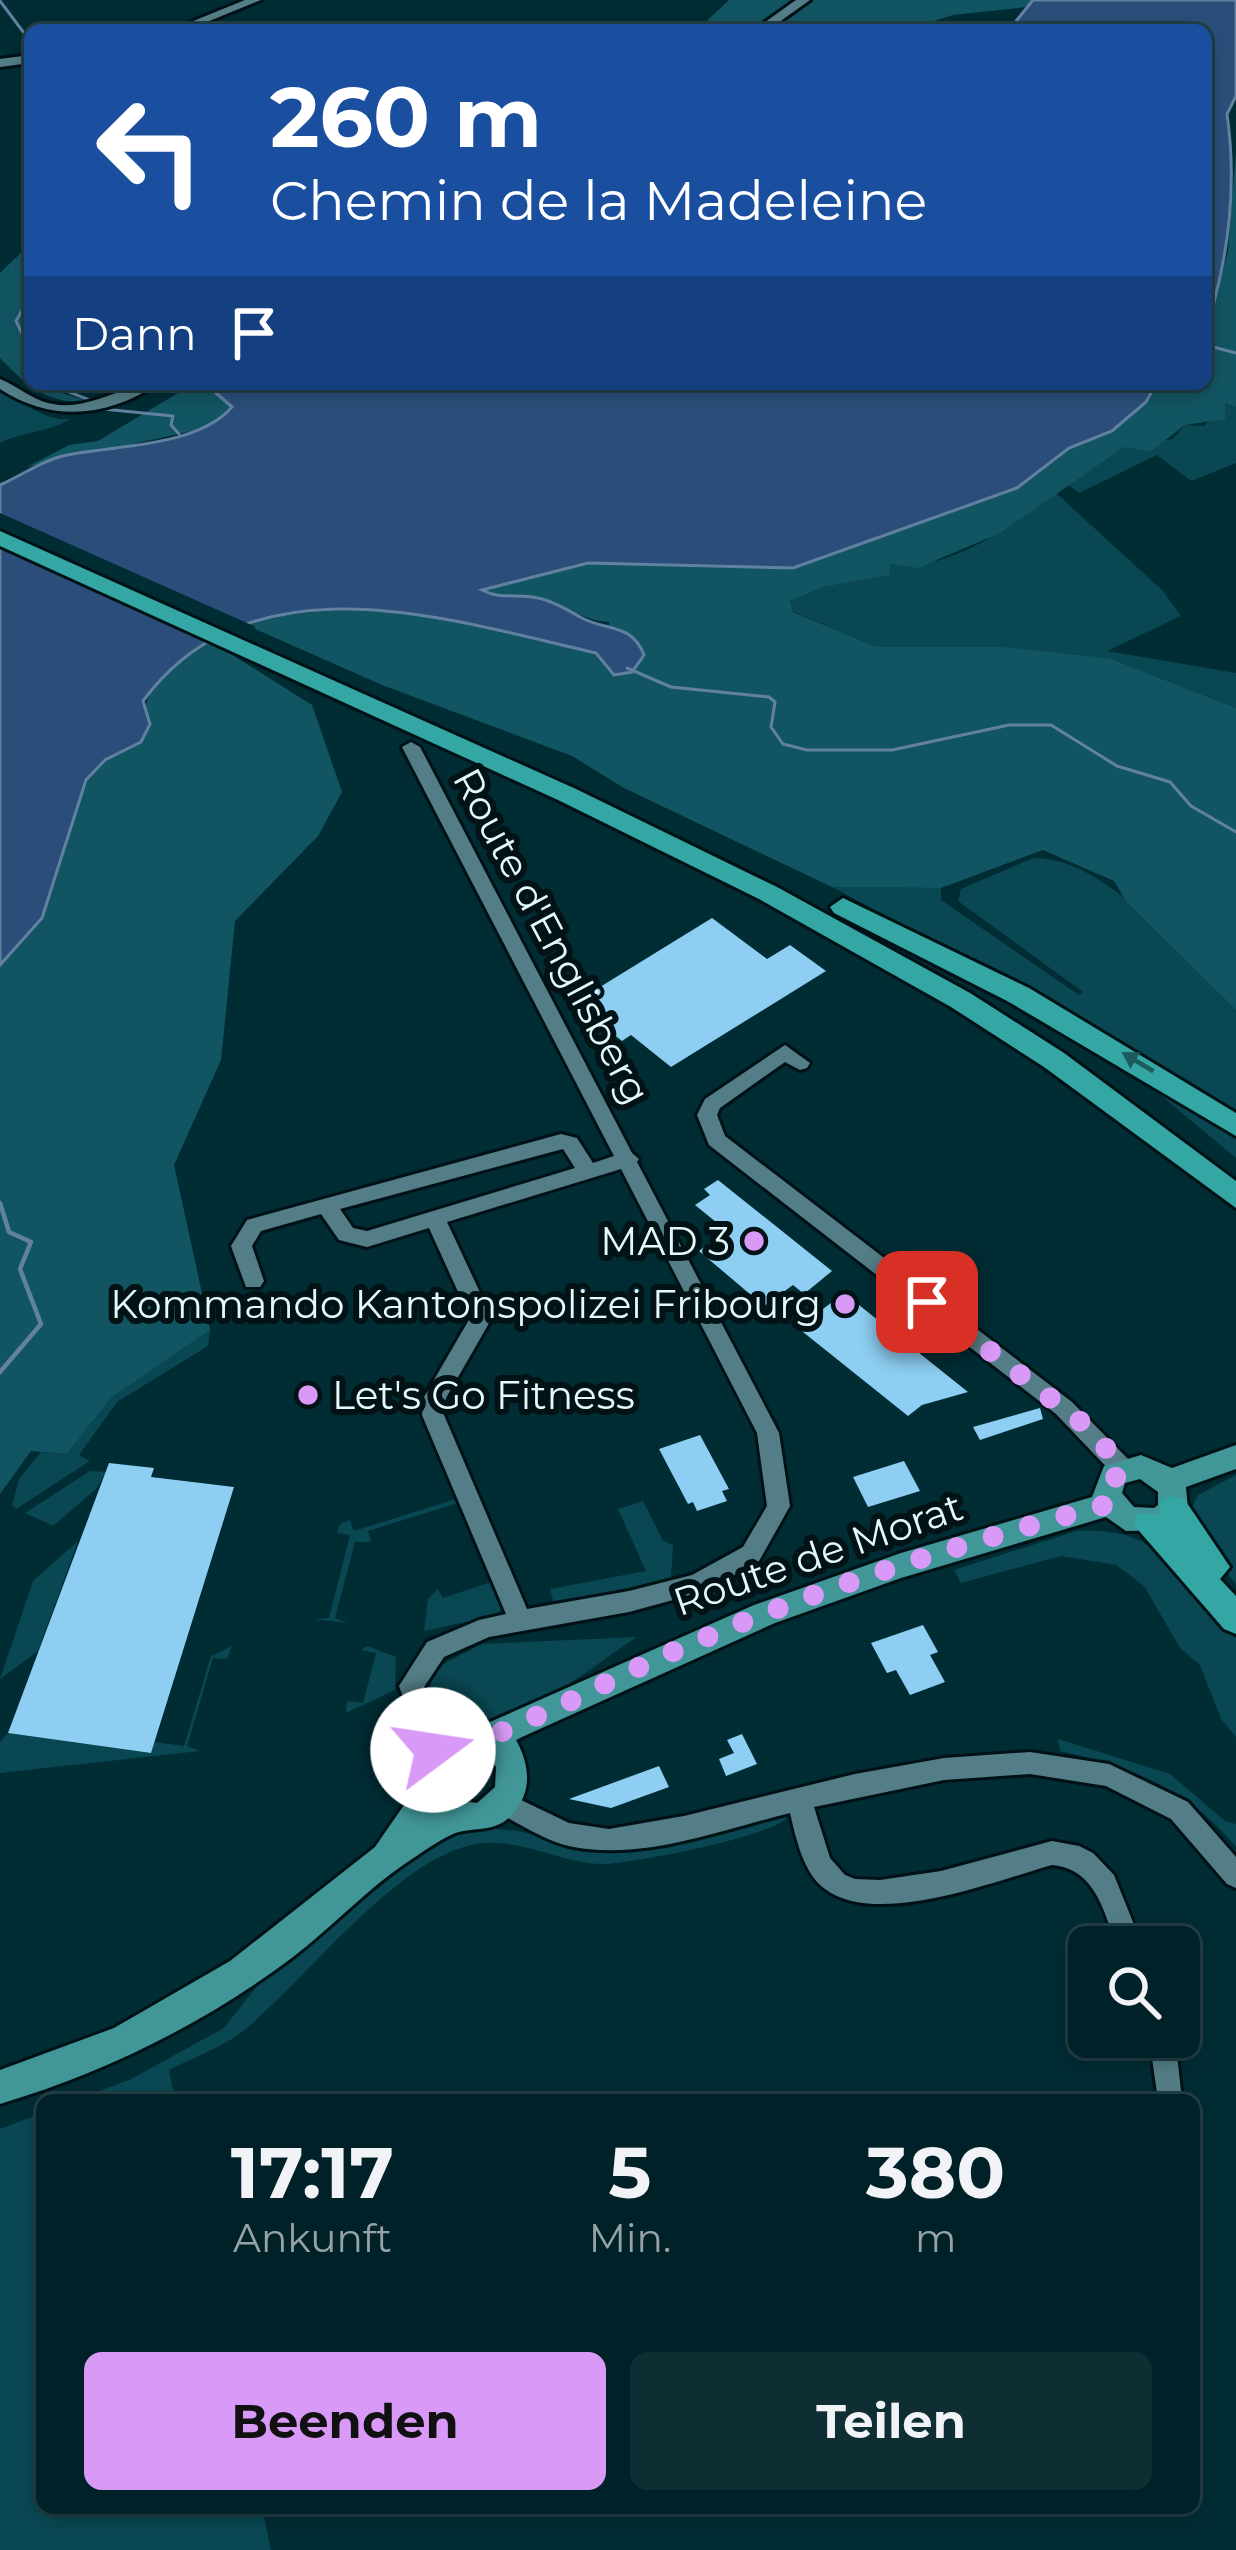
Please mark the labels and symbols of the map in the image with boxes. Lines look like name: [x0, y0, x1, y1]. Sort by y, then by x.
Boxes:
street label: Route d'Englisberg: [443, 760, 661, 1112]
one-way arrow: [1121, 1052, 1155, 1073]
place label: MAD 3: [600, 1217, 730, 1265]
marker: MAD 3: [741, 1228, 767, 1254]
pin: [876, 1251, 978, 1353]
place label: Kommando Kantonspolizei Fribourg: [110, 1280, 821, 1328]
marker: Kommando Kantonspolizei Fribourg: [832, 1291, 858, 1317]
place label: Let's Go Fitness: [332, 1371, 635, 1419]
marker: Let's Go Fitness: [295, 1382, 321, 1408]
street label: Route de Morat: [667, 1482, 969, 1626]
position arrow: [370, 1687, 496, 1813]

